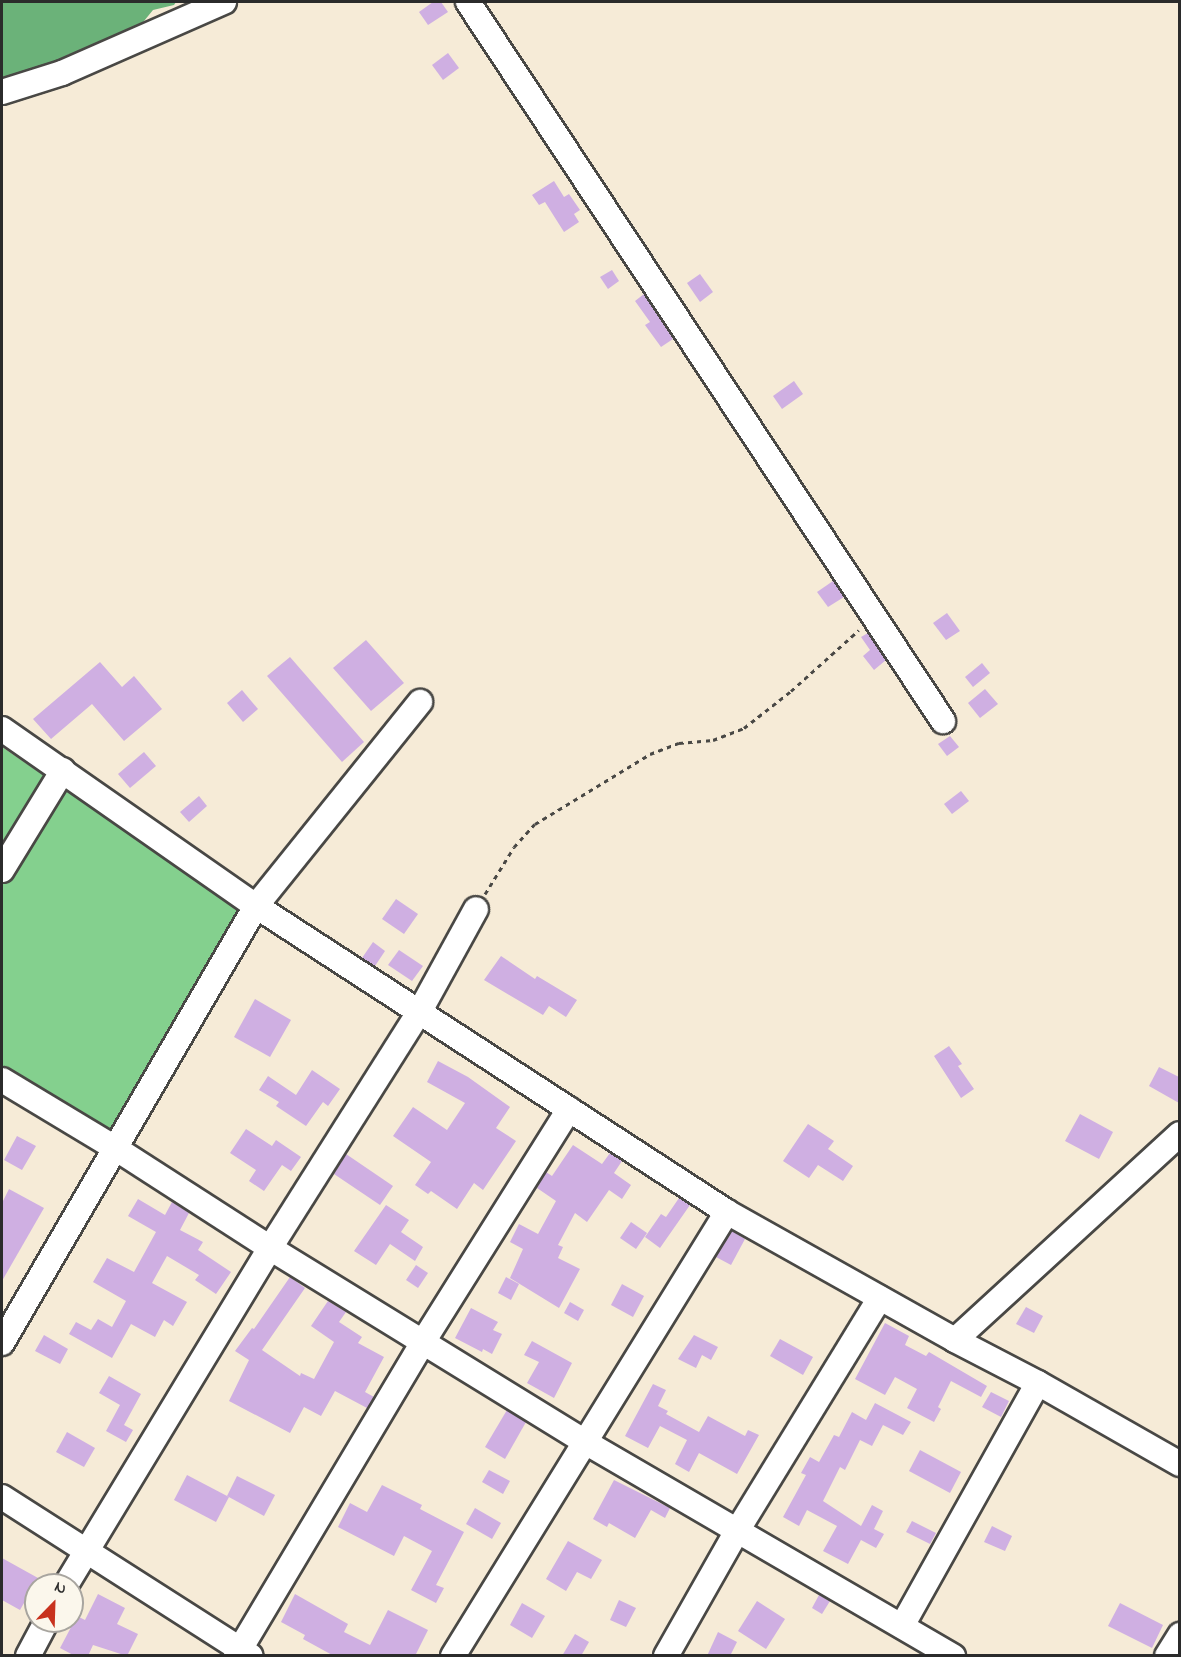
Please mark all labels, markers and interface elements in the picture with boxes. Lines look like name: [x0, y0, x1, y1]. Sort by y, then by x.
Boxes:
north arrow: [24, 1573, 84, 1633]
text: N: [51, 1575, 70, 1601]

